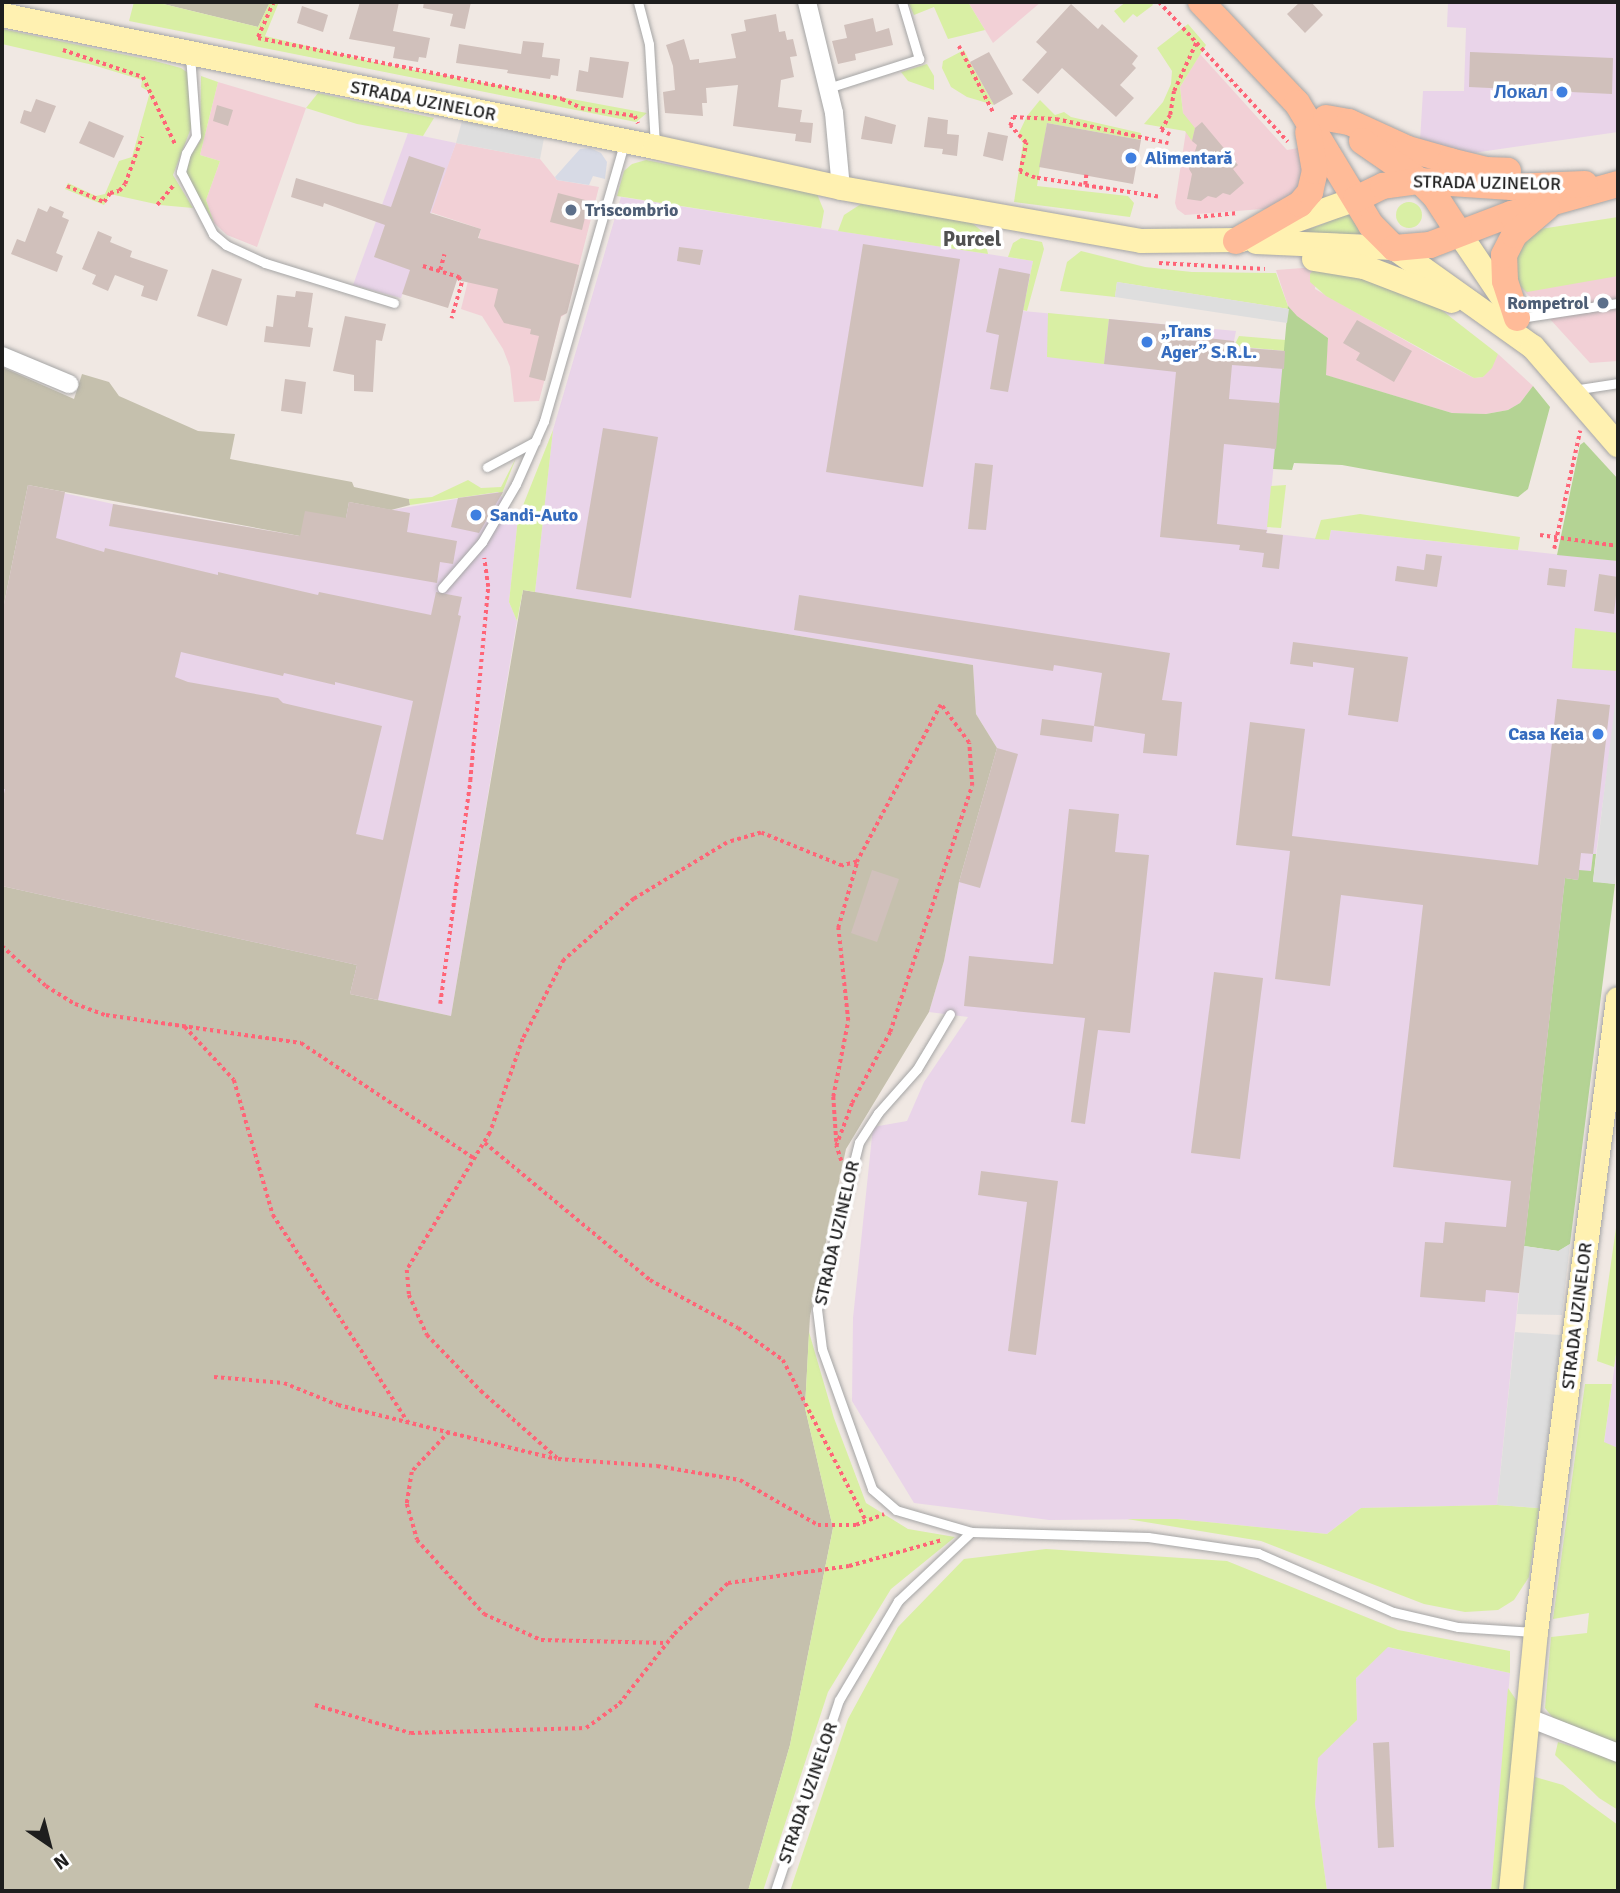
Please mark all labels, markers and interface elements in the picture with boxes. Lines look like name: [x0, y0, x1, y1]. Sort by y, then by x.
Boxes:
street label: STRADA UZINELOR: [348, 76, 498, 126]
place label: Локал: [1494, 81, 1548, 103]
marker: Локал: [1554, 84, 1570, 100]
place label: Alimentară: [1145, 147, 1233, 169]
marker: Alimentară: [1123, 150, 1139, 166]
street label: STRADA UZINELOR: [1413, 171, 1561, 195]
place label: Triscombrio: [585, 199, 678, 221]
marker: Triscombrio: [563, 202, 579, 218]
district label: Purcel: [943, 226, 1001, 252]
place label: Rompetrol: [1507, 292, 1589, 314]
marker: Rompetrol: [1595, 295, 1611, 311]
place label: „Trans Ager” S.R.L.: [1161, 321, 1257, 364]
marker: „Trans Ager” S.R.L.: [1139, 334, 1155, 350]
place label: Sandi-Auto: [490, 504, 578, 526]
marker: Sandi-Auto: [468, 507, 484, 523]
place label: Casa Keia: [1508, 723, 1584, 745]
marker: Casa Keia: [1590, 726, 1606, 742]
street label: STRADA UZINELOR: [810, 1159, 864, 1307]
street label: STRADA UZINELOR: [1557, 1241, 1597, 1391]
street label: STRADA UZINELOR: [774, 1720, 842, 1866]
north arrow: [14, 1809, 84, 1879]
text: N: [49, 1848, 73, 1875]

